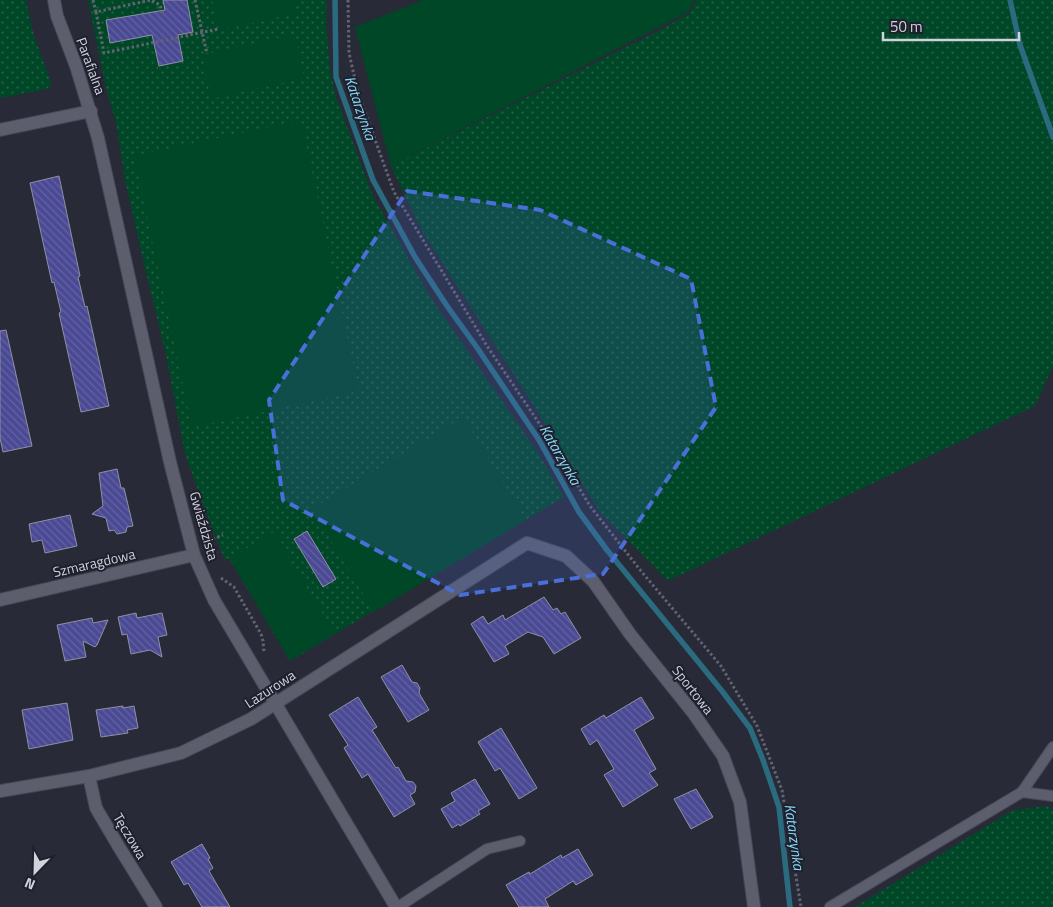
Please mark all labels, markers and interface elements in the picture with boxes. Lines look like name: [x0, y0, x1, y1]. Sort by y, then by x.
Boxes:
scale bar: [883, 10, 1019, 42]
text: 50 m: [890, 15, 923, 38]
street label: Parafialna: [71, 34, 112, 97]
water label: Katarzynka: [339, 73, 383, 144]
water label: Katarzynka: [534, 420, 588, 491]
street label: Gwiaździsta: [185, 489, 224, 563]
street label: Szmaragdowa: [51, 543, 137, 582]
street label: Sportowa: [668, 661, 719, 719]
street label: Lazurowa: [240, 664, 299, 713]
water label: Katarzynka: [778, 802, 811, 873]
street label: Tęczowa: [108, 809, 152, 863]
north arrow: [10, 847, 60, 897]
text: N: [21, 873, 38, 896]

